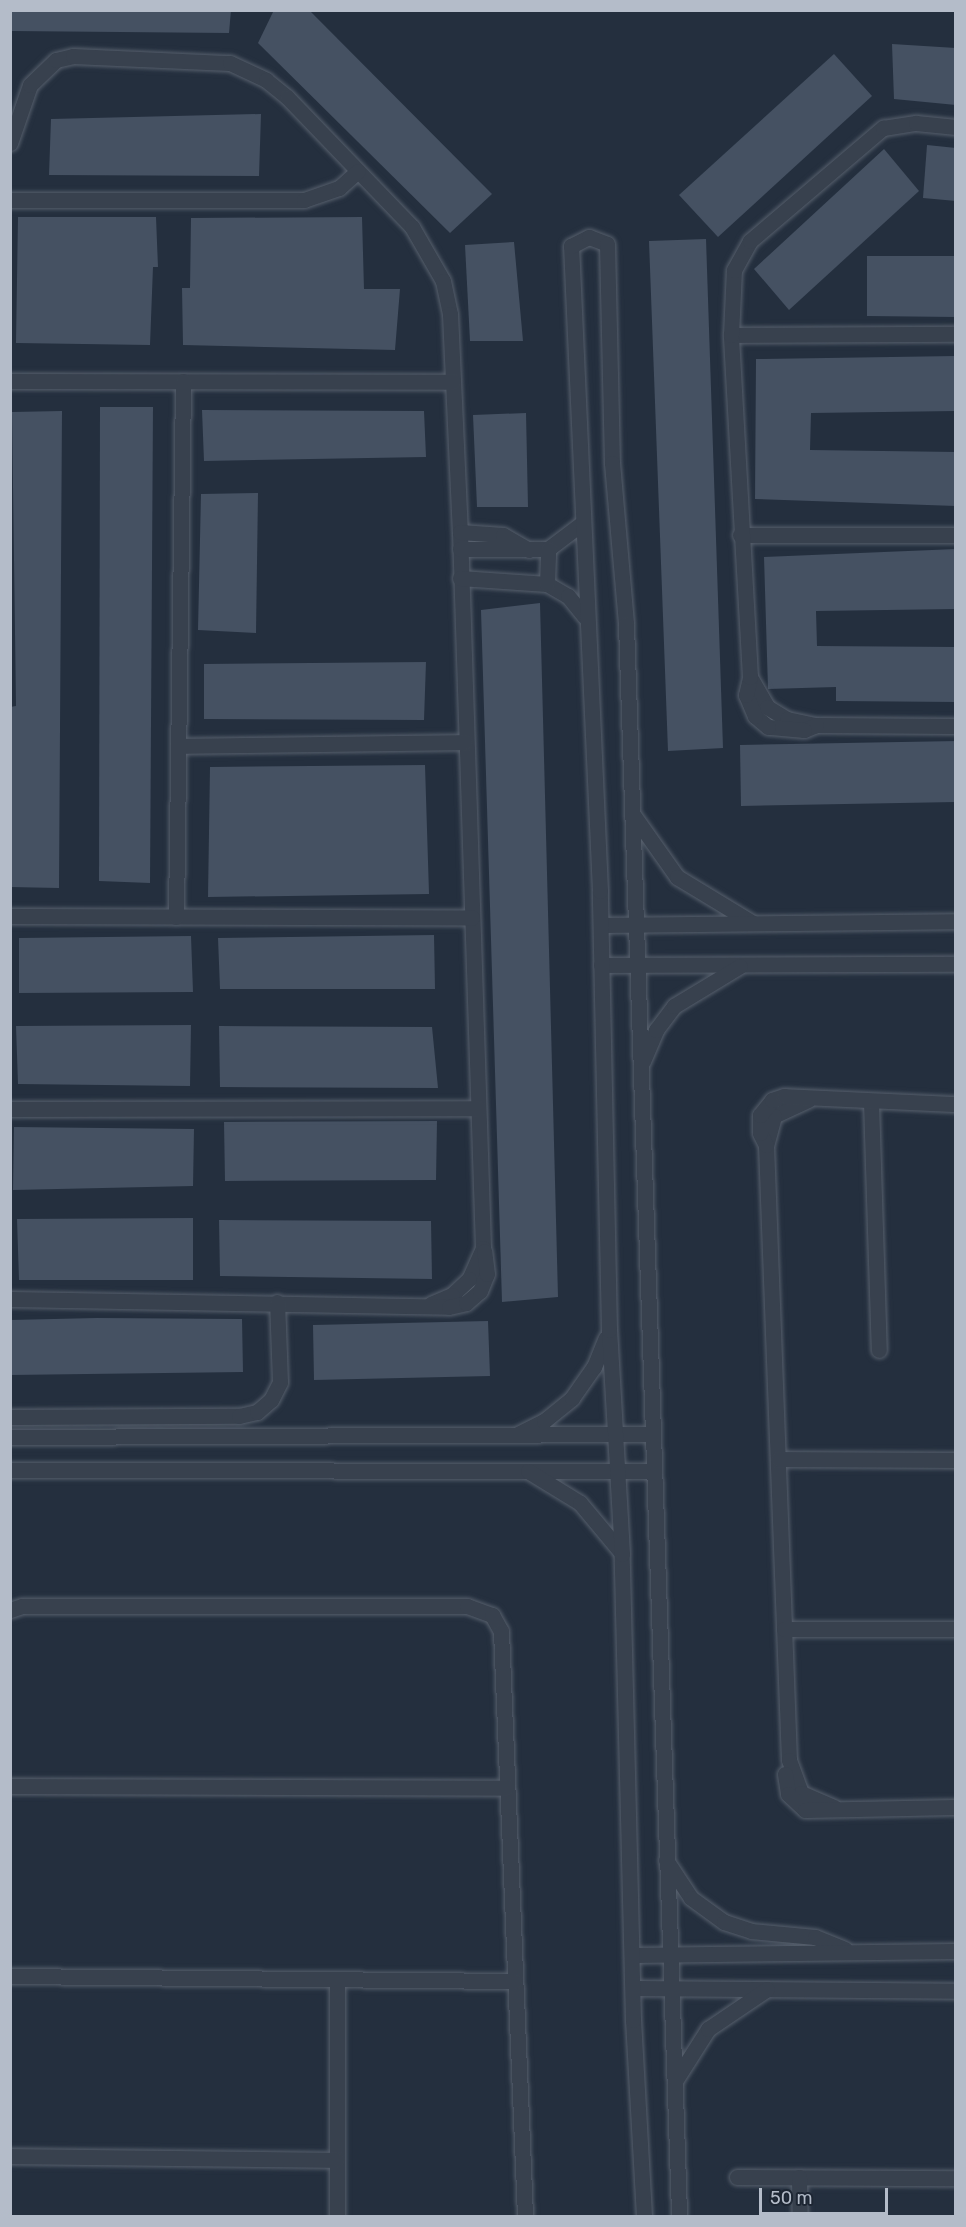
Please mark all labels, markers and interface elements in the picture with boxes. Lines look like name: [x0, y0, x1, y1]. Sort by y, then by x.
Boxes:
scale bar: [762, 2176, 891, 2214]
text: 50 m: [770, 2187, 813, 2209]

